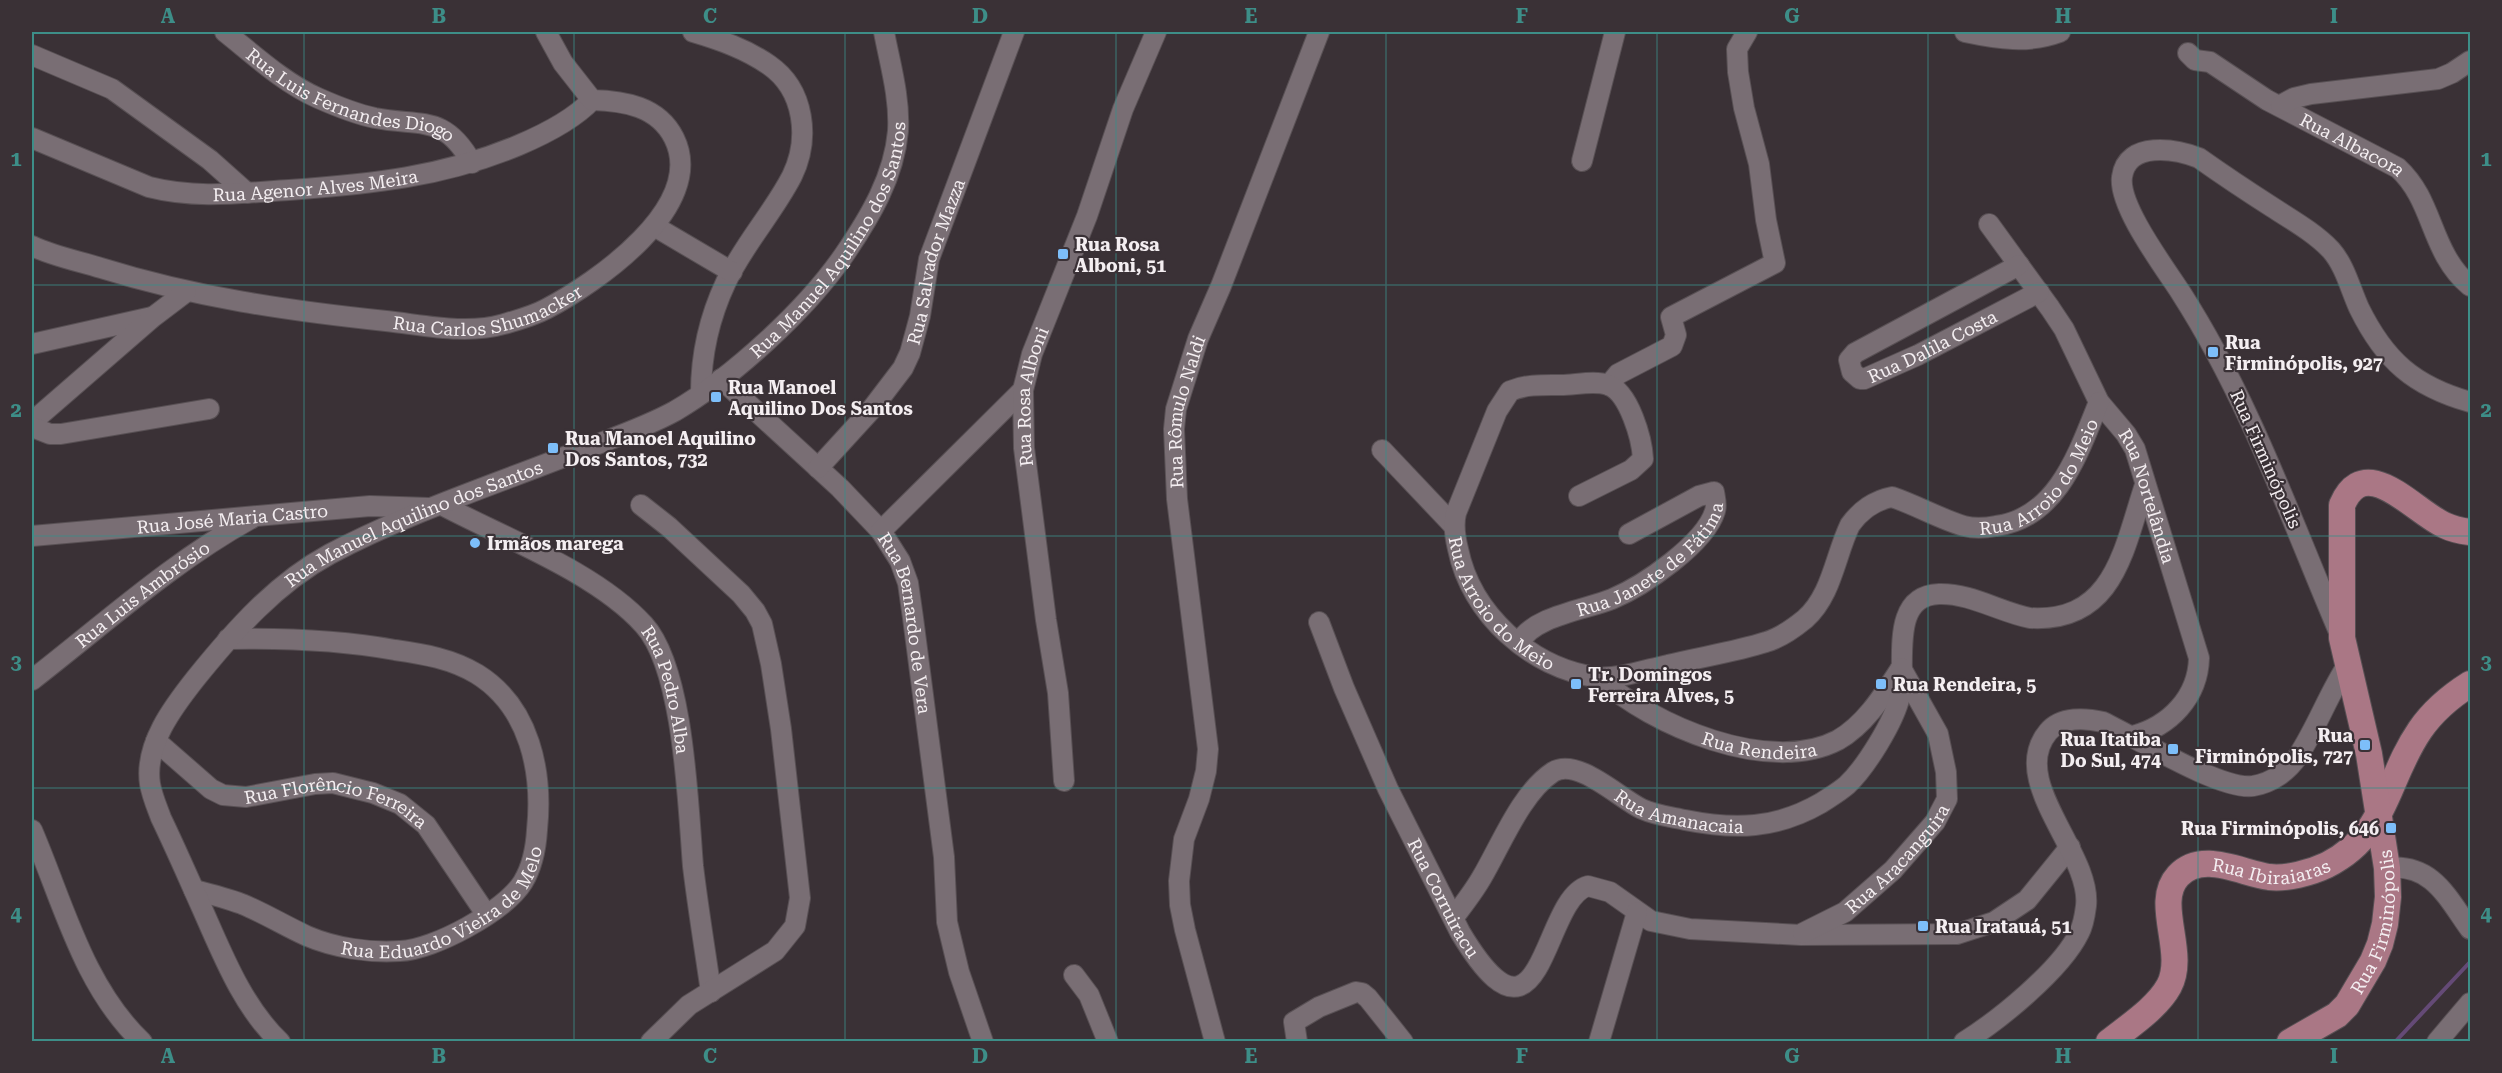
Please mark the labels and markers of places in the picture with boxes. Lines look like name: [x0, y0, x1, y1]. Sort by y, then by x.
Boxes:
place label: Rua Rosa Alboni, 51: [1075, 234, 1166, 276]
marker: Rua Rosa Alboni, 51: [1056, 247, 1070, 261]
place label: Rua Firminópolis, 927: [2225, 332, 2383, 374]
marker: Rua Firminópolis, 927: [2206, 345, 2220, 359]
place label: Rua Manoel Aquilino Dos Santos: [728, 377, 913, 419]
marker: Rua Manoel Aquilino Dos Santos: [709, 390, 723, 404]
place label: Rua Manoel Aquilino Dos Santos, 732: [565, 428, 756, 470]
marker: Rua Manoel Aquilino Dos Santos, 732: [546, 441, 560, 455]
place label: Irmãos marega: [487, 533, 624, 554]
marker: Irmãos marega: [468, 536, 482, 550]
place label: Tr. Domingos Ferreira Alves, 5: [1588, 664, 1734, 706]
place label: Rua Rendeira, 5: [1893, 674, 2036, 695]
marker: Tr. Domingos Ferreira Alves, 5: [1569, 677, 1583, 691]
marker: Rua Rendeira, 5: [1874, 677, 1888, 691]
place label: Rua Firminópolis, 727: [2195, 725, 2353, 767]
place label: Rua Itatiba Do Sul, 474: [2060, 729, 2161, 771]
marker: Rua Firminópolis, 727: [2358, 738, 2372, 752]
marker: Rua Itatiba Do Sul, 474: [2166, 742, 2180, 756]
place label: Rua Firminópolis, 646: [2181, 818, 2379, 839]
marker: Rua Firminópolis, 646: [2384, 821, 2398, 835]
place label: Rua Iratauá, 51: [1935, 916, 2071, 937]
marker: Rua Iratauá, 51: [1916, 919, 1930, 933]

